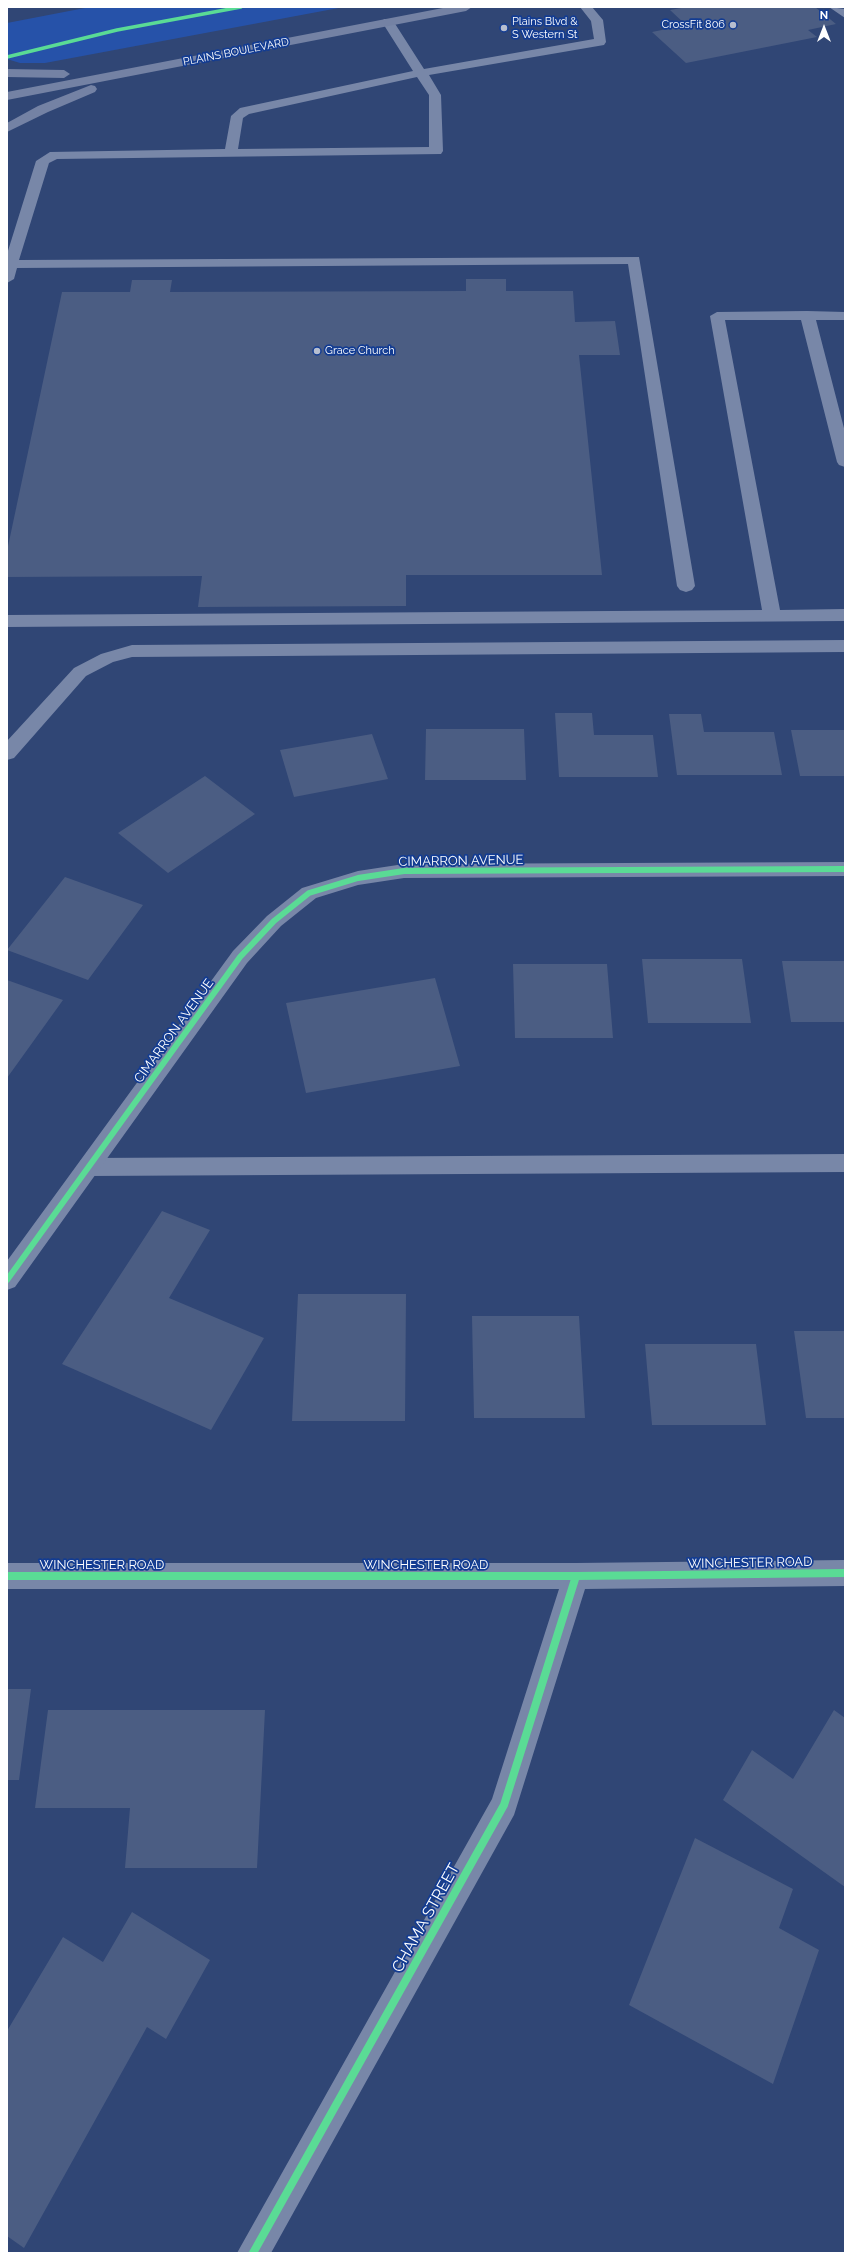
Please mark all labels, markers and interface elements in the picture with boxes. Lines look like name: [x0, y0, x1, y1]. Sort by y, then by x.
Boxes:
north arrow: [804, 8, 844, 48]
text: N: [820, 9, 828, 22]
place label: Plains Blvd & S Western St: [512, 15, 578, 41]
place label: CrossFit 806: [661, 18, 725, 32]
marker: CrossFit 806: [728, 20, 738, 30]
marker: Plains Blvd & S Western St: [499, 23, 509, 33]
street label: PLAINS BOULEVARD: [182, 35, 290, 69]
place label: Grace Church: [325, 344, 395, 358]
marker: Grace Church: [312, 346, 322, 356]
street label: CIMARRON AVENUE: [398, 852, 524, 870]
street label: CIMARRON AVENUE: [131, 976, 217, 1086]
street label: WINCHESTER ROAD: [687, 1554, 813, 1572]
street label: WINCHESTER ROAD: [40, 1557, 164, 1573]
street label: WINCHESTER ROAD: [364, 1557, 488, 1573]
street label: CHAMA STREET: [388, 1860, 464, 1976]

